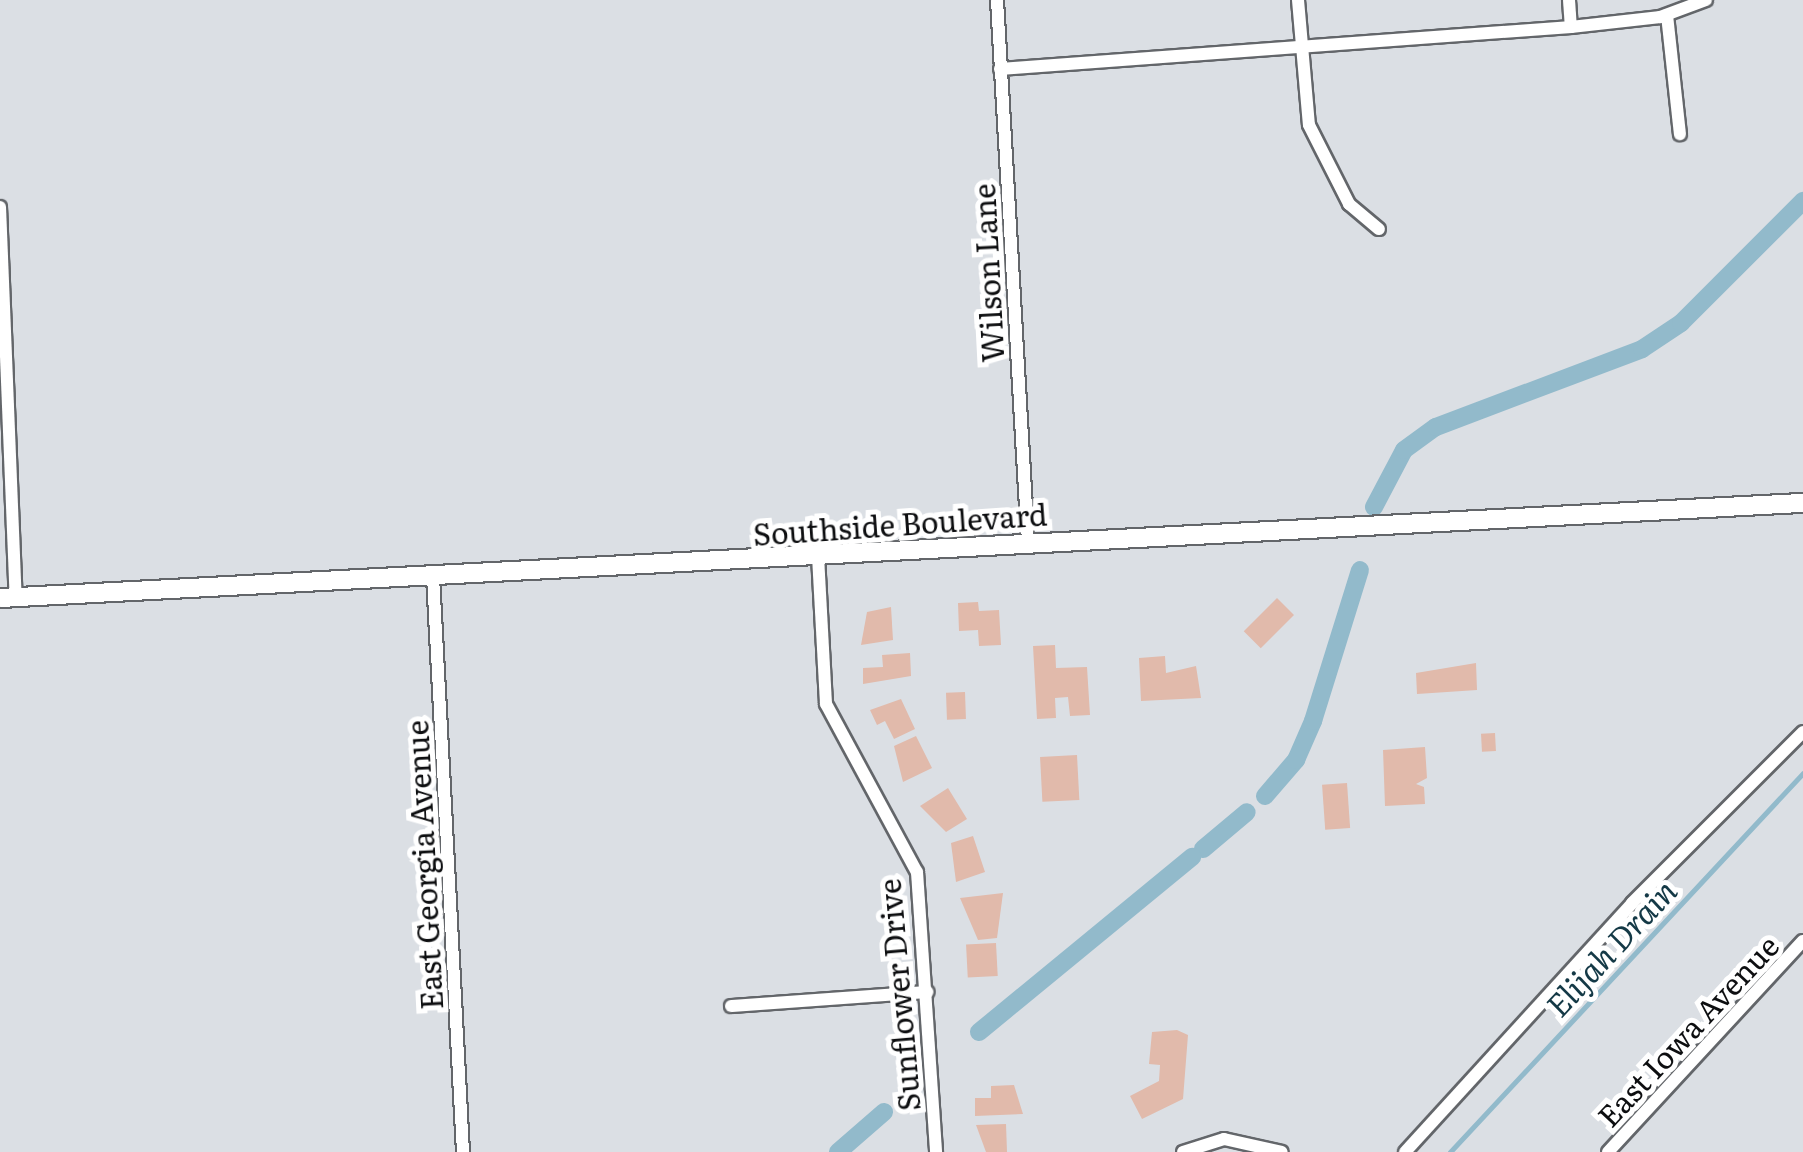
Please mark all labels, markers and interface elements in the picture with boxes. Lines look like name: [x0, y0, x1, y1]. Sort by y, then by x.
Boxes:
street label: Wilson Lane: [964, 183, 1010, 363]
street label: Southside Boulevard: [752, 495, 1048, 551]
street label: East Georgia Avenue: [397, 719, 449, 1011]
water label: Elijah Drain: [1537, 871, 1683, 1023]
street label: Sunflower Drive: [870, 877, 926, 1113]
street label: East Iowa Avenue: [1589, 927, 1785, 1133]

